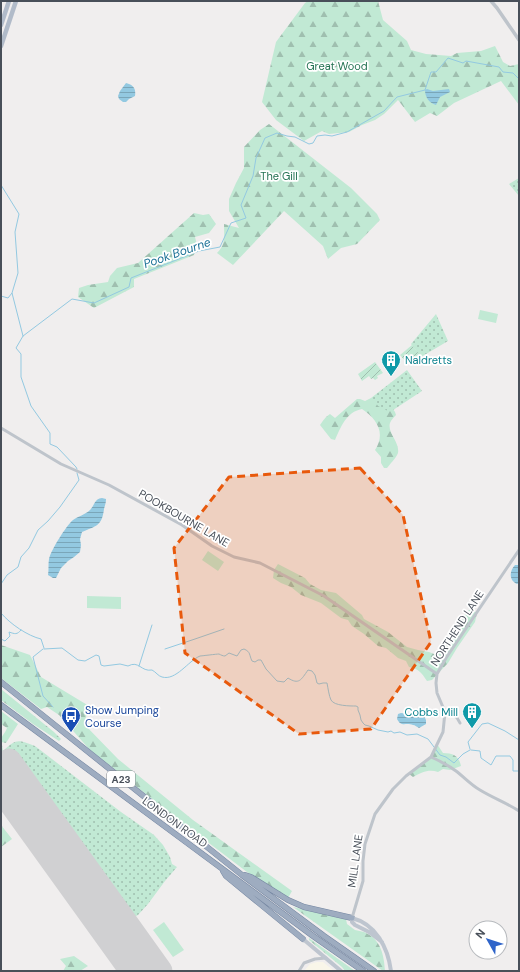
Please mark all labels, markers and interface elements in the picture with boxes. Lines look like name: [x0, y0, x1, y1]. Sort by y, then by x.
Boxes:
park label: Great Wood: [306, 59, 368, 73]
park label: The Gill: [260, 169, 298, 183]
water label: Pook Bourne: [141, 234, 213, 272]
building icon: Naldretts: [380, 349, 402, 377]
place label: Naldretts: [405, 353, 452, 367]
street label: POOKBOURNE LANE: [136, 486, 232, 550]
street label: NORTHEND LANE: [427, 587, 487, 669]
building icon: Cobbs Mill: [461, 701, 483, 729]
place label: Show Jumping Course: [85, 703, 159, 730]
bus stop icon: Show Jumping Course: [60, 705, 82, 733]
place label: Cobbs Mill: [405, 705, 458, 719]
road number: A23: [107, 771, 135, 787]
street label: LONDON ROAD: [140, 794, 211, 851]
street label: MILL LANE: [344, 834, 366, 888]
north arrow: [468, 920, 508, 960]
text: N: [472, 926, 488, 941]

